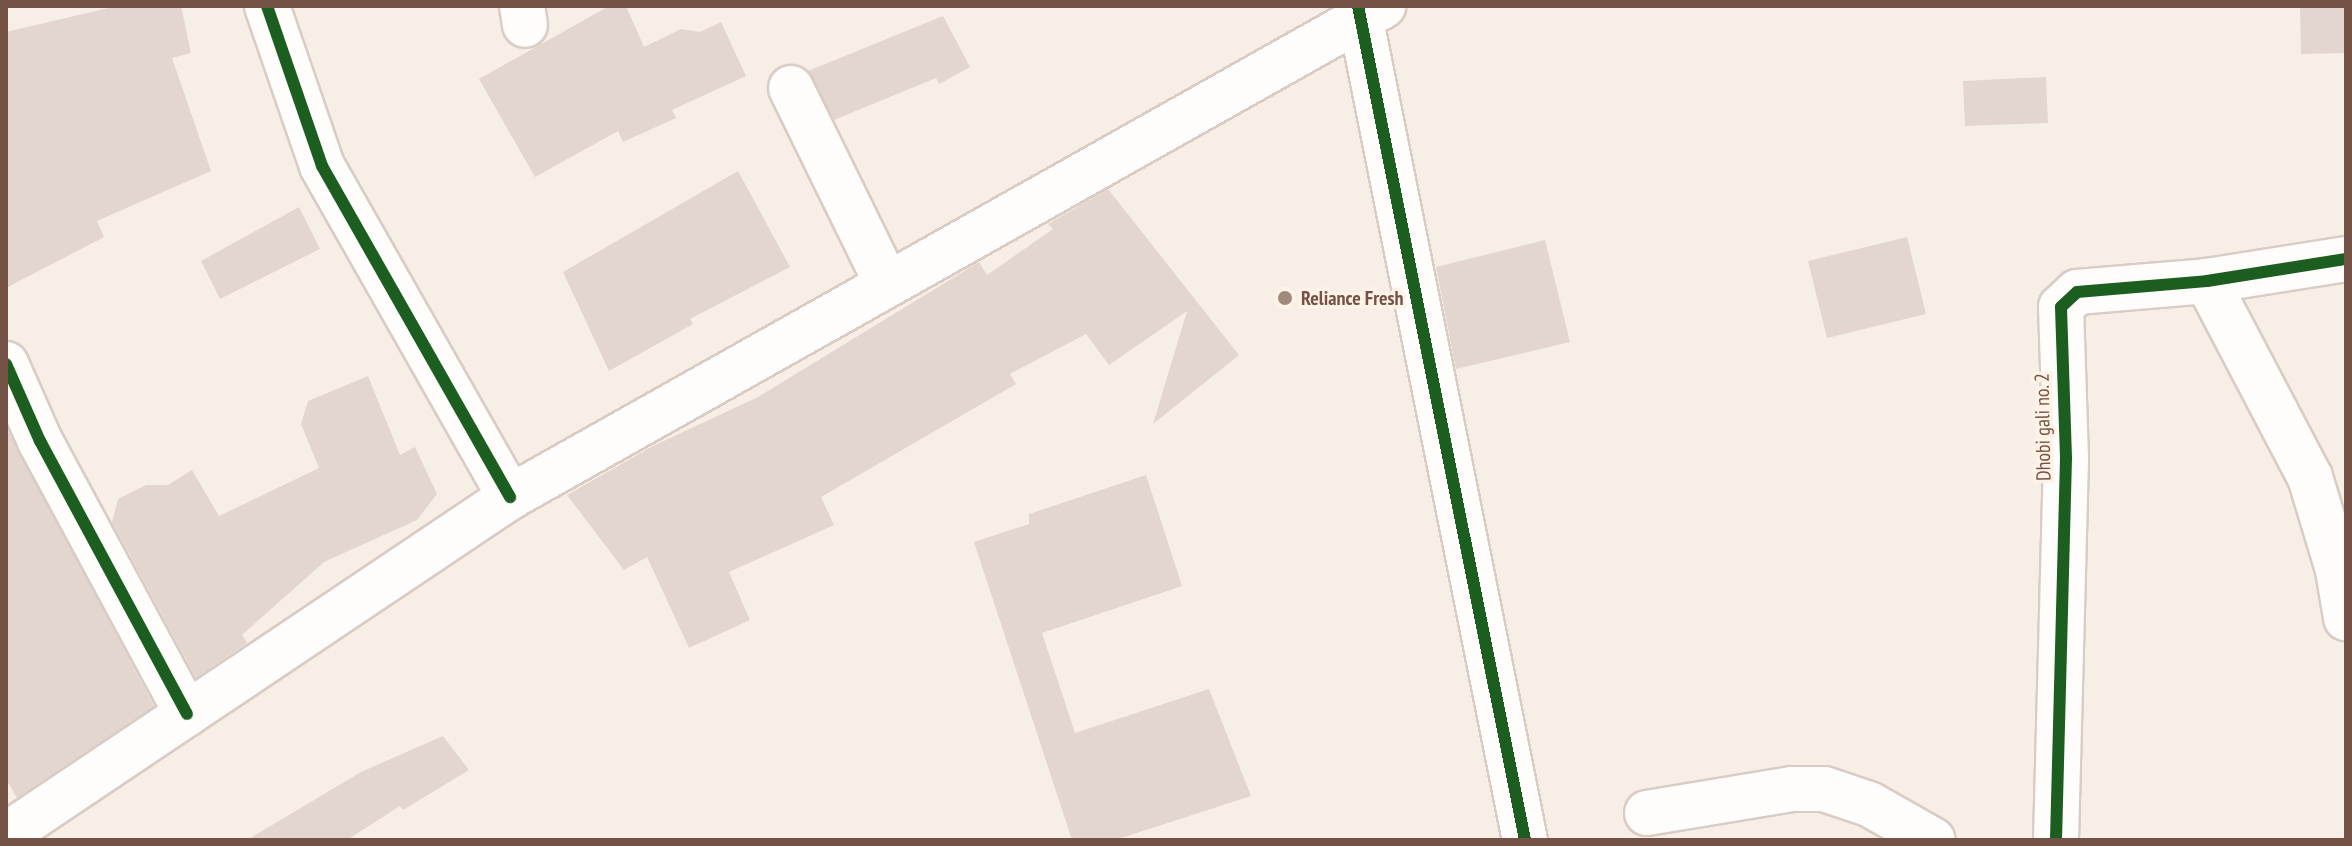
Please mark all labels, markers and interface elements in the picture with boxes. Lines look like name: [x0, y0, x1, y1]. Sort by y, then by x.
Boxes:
place label: Reliance Fresh: [1301, 286, 1404, 310]
marker: Reliance Fresh: [1276, 289, 1294, 307]
street label: Dhobi gali no. 2: [2030, 372, 2056, 482]

